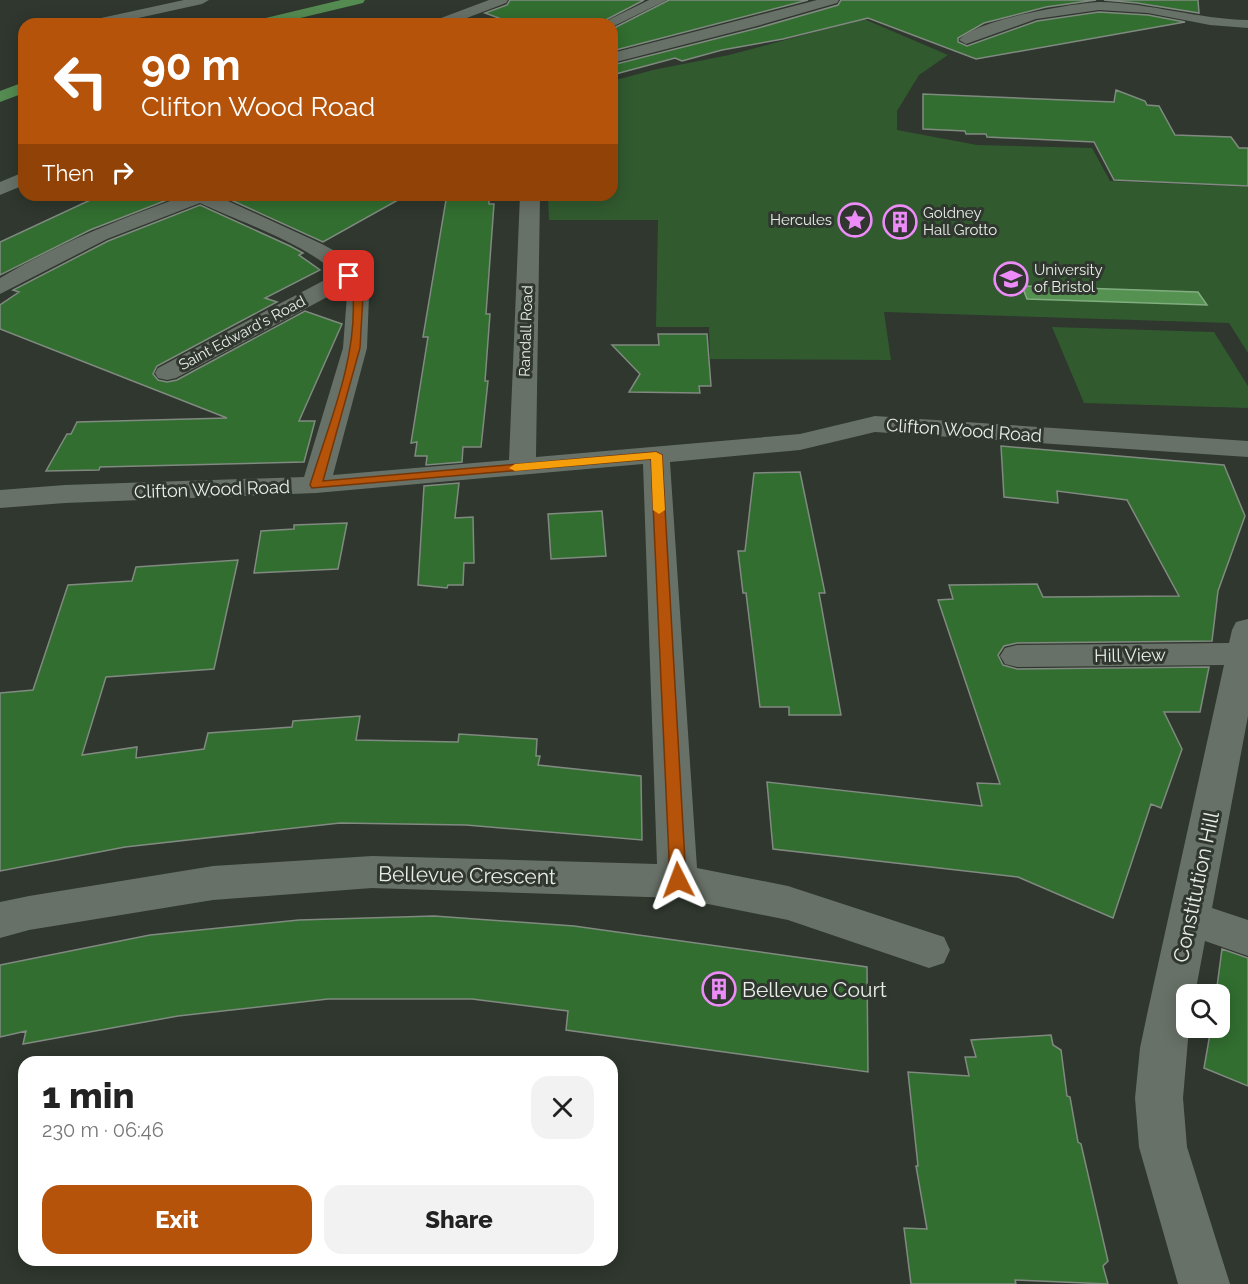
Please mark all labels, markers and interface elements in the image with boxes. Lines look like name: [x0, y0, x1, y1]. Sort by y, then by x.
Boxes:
text: 90 m: [141, 41, 241, 90]
icon: left: [42, 42, 120, 120]
text: Clifton Wood Road: [141, 91, 375, 122]
icon: right: [106, 156, 139, 189]
text: Then: [42, 160, 94, 186]
place icon: Hercules: [837, 202, 873, 238]
building icon: Goldney Hall Grotto: [882, 204, 918, 240]
place label: Goldney Hall Grotto: [923, 204, 997, 239]
place label: Hercules: [770, 211, 832, 229]
pin: [323, 250, 374, 301]
icon: arrive: [332, 259, 365, 292]
school or university icon: University of Bristol: [993, 261, 1029, 297]
place label: University of Bristol: [1034, 261, 1103, 296]
street label: Randall Road: [515, 285, 537, 377]
street label: Saint Edward's Road: [176, 292, 308, 374]
street label: Clifton Wood Road: [885, 414, 1043, 446]
street label: Clifton Wood Road: [134, 476, 290, 502]
street label: Hill View: [1094, 644, 1166, 666]
street label: Constitution Hill: [1168, 809, 1224, 965]
position arrow: [646, 848, 710, 912]
street label: Bellevue Crescent: [378, 861, 556, 889]
building icon: Bellevue Court: [701, 971, 737, 1007]
place label: Bellevue Court: [742, 977, 887, 1002]
map controls: [1176, 984, 1230, 1038]
button: search: [1176, 984, 1230, 1038]
text: 1 min: [42, 1074, 134, 1116]
button: close: [531, 1076, 594, 1139]
text: 230 m · 06:46: [42, 1118, 164, 1142]
button: Exit: [42, 1185, 312, 1254]
button: Share: [324, 1185, 594, 1254]

